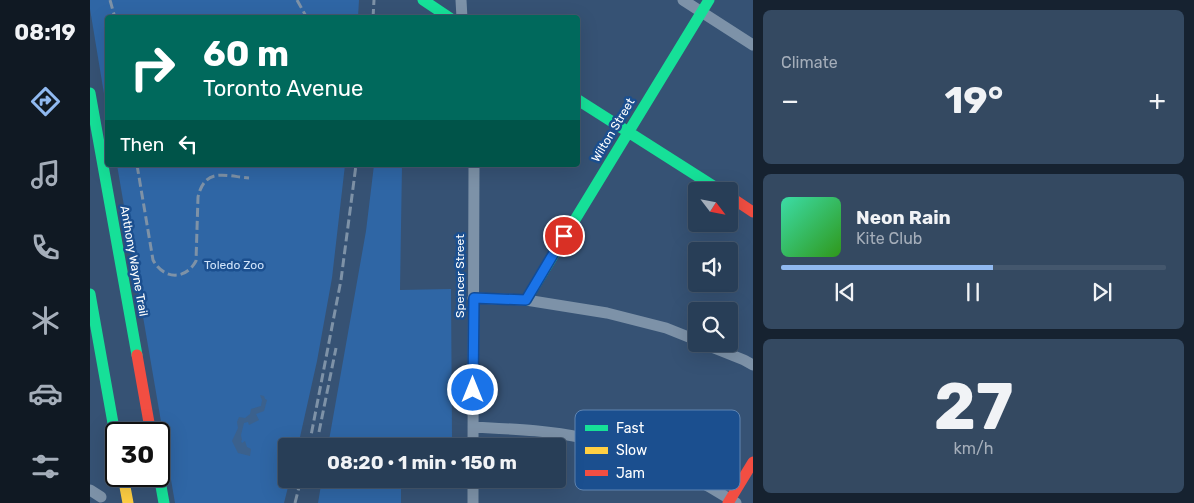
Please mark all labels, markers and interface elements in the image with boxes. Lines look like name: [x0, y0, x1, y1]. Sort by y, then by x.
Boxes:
text: 08:19: [14, 19, 76, 46]
text: 60 m: [203, 33, 289, 75]
icon: right: [120, 35, 185, 100]
text: Climate: [781, 53, 838, 72]
text: Toronto Avenue: [203, 75, 363, 102]
text: 19°: [944, 77, 1003, 123]
icon: directions: [28, 84, 63, 119]
text: −: [781, 84, 799, 117]
text: +: [1149, 84, 1166, 117]
street label: Wilton Street: [588, 95, 638, 164]
icon: left: [174, 130, 202, 158]
text: Then: [120, 133, 164, 156]
icon: music: [28, 157, 63, 192]
north arrow: [688, 182, 738, 232]
map controls: [688, 182, 738, 352]
street label: Anthony Wayne Trail: [117, 205, 151, 318]
text: Neon Rain: [856, 206, 951, 229]
pin: [543, 215, 585, 257]
icon: arrive: [550, 222, 578, 250]
text: Kite Club: [856, 229, 922, 248]
icon: phone: [28, 230, 63, 265]
street label: Spencer Street: [453, 234, 467, 318]
button: sound: [688, 242, 738, 292]
park label: Toledo Zoo: [204, 258, 264, 272]
icon: previous: [831, 278, 859, 306]
icon: pause: [959, 278, 987, 306]
icon: next: [1088, 278, 1116, 306]
button: search: [688, 302, 738, 352]
icon: climate: [28, 303, 63, 338]
position arrow: [446, 363, 498, 415]
text: 27: [934, 368, 1013, 445]
icon: car: [28, 376, 63, 411]
legend: [575, 410, 740, 490]
text: Fast: [616, 420, 645, 437]
speed limit sign: 30: [105, 422, 170, 487]
text: km/h: [954, 439, 993, 458]
text: Slow: [616, 442, 647, 459]
icon: filters: [28, 449, 63, 484]
text: 08:20 · 1 min · 150 m: [327, 451, 517, 474]
text: Jam: [616, 465, 645, 482]

